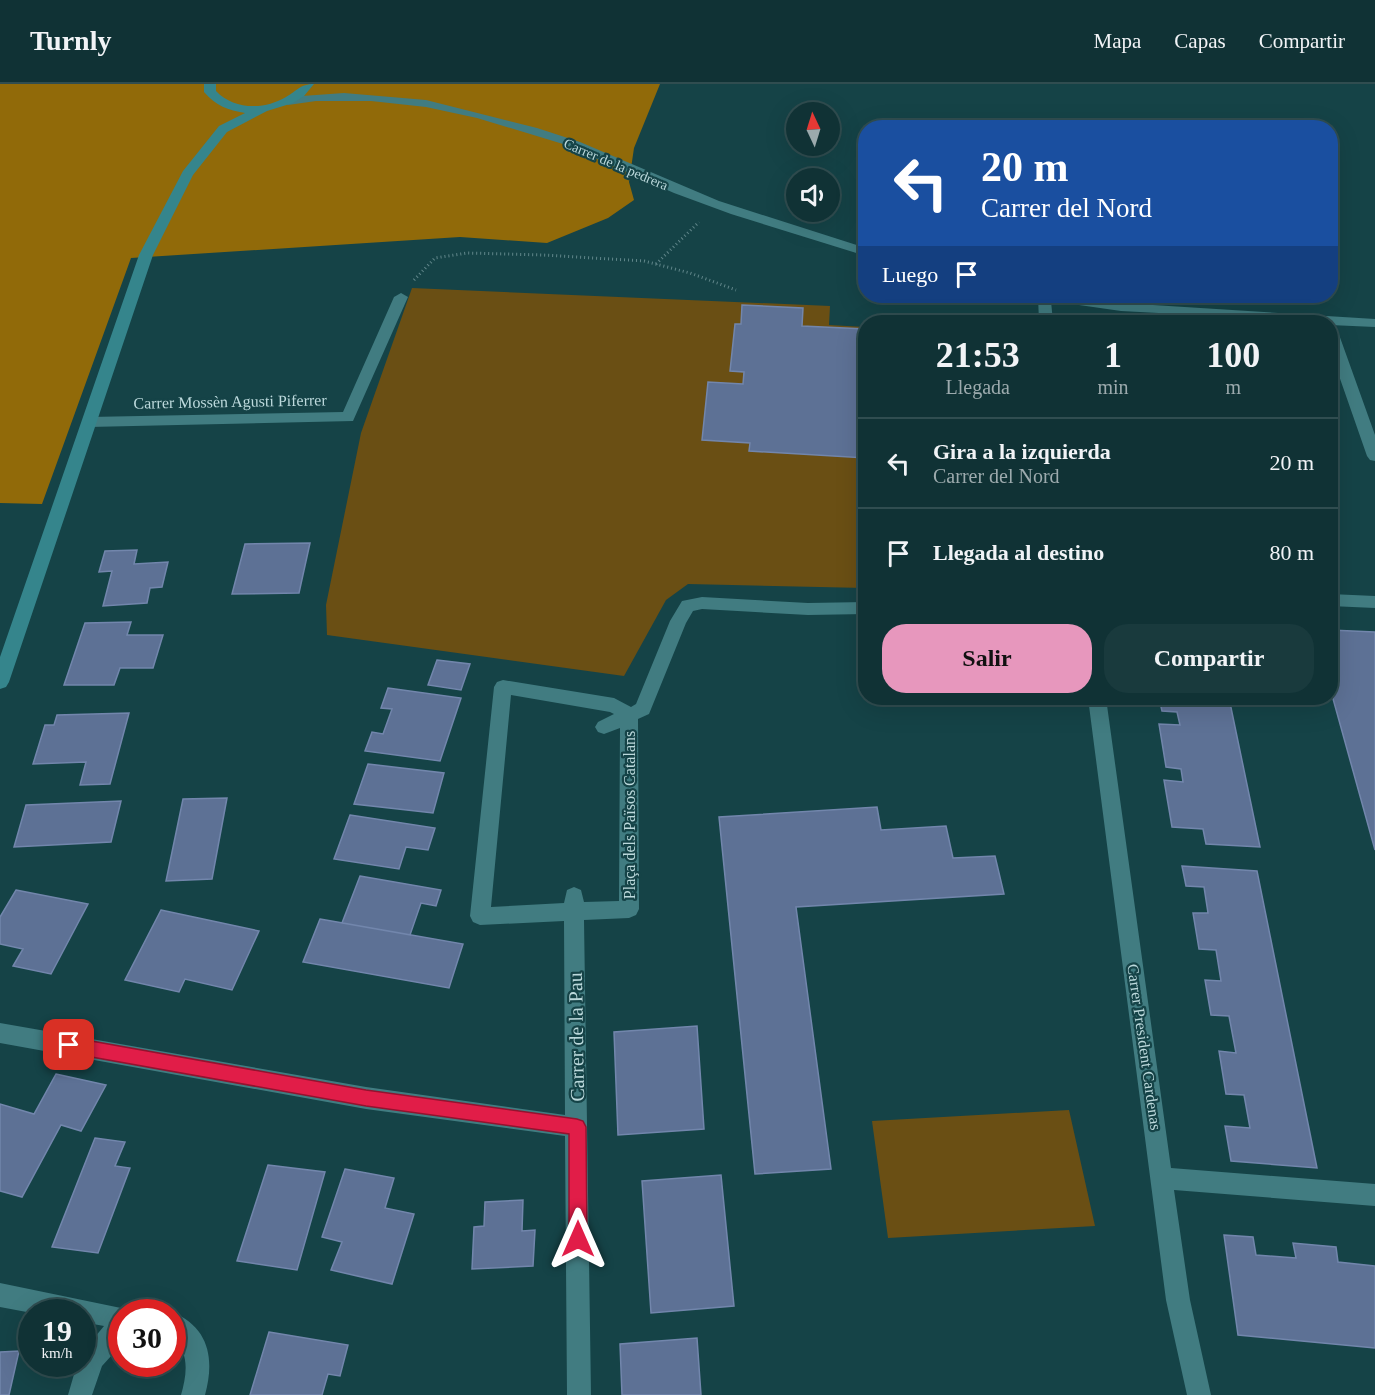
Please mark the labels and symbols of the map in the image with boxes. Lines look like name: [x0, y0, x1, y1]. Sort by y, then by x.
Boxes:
north arrow: [786, 102, 840, 156]
street label: Carrer de la pedrera: [562, 136, 671, 193]
street label: Carrer Mossèn Agusti Piferrer: [133, 391, 327, 413]
street label: Plaça dels Països Catalans: [621, 731, 639, 899]
street label: Carrer President Cardenas: [1124, 963, 1165, 1131]
street label: Carrer de la Pau: [564, 972, 588, 1102]
pin: [43, 1019, 94, 1070]
position arrow: [546, 1207, 610, 1271]
speed limit sign: 30: [108, 1299, 186, 1377]

